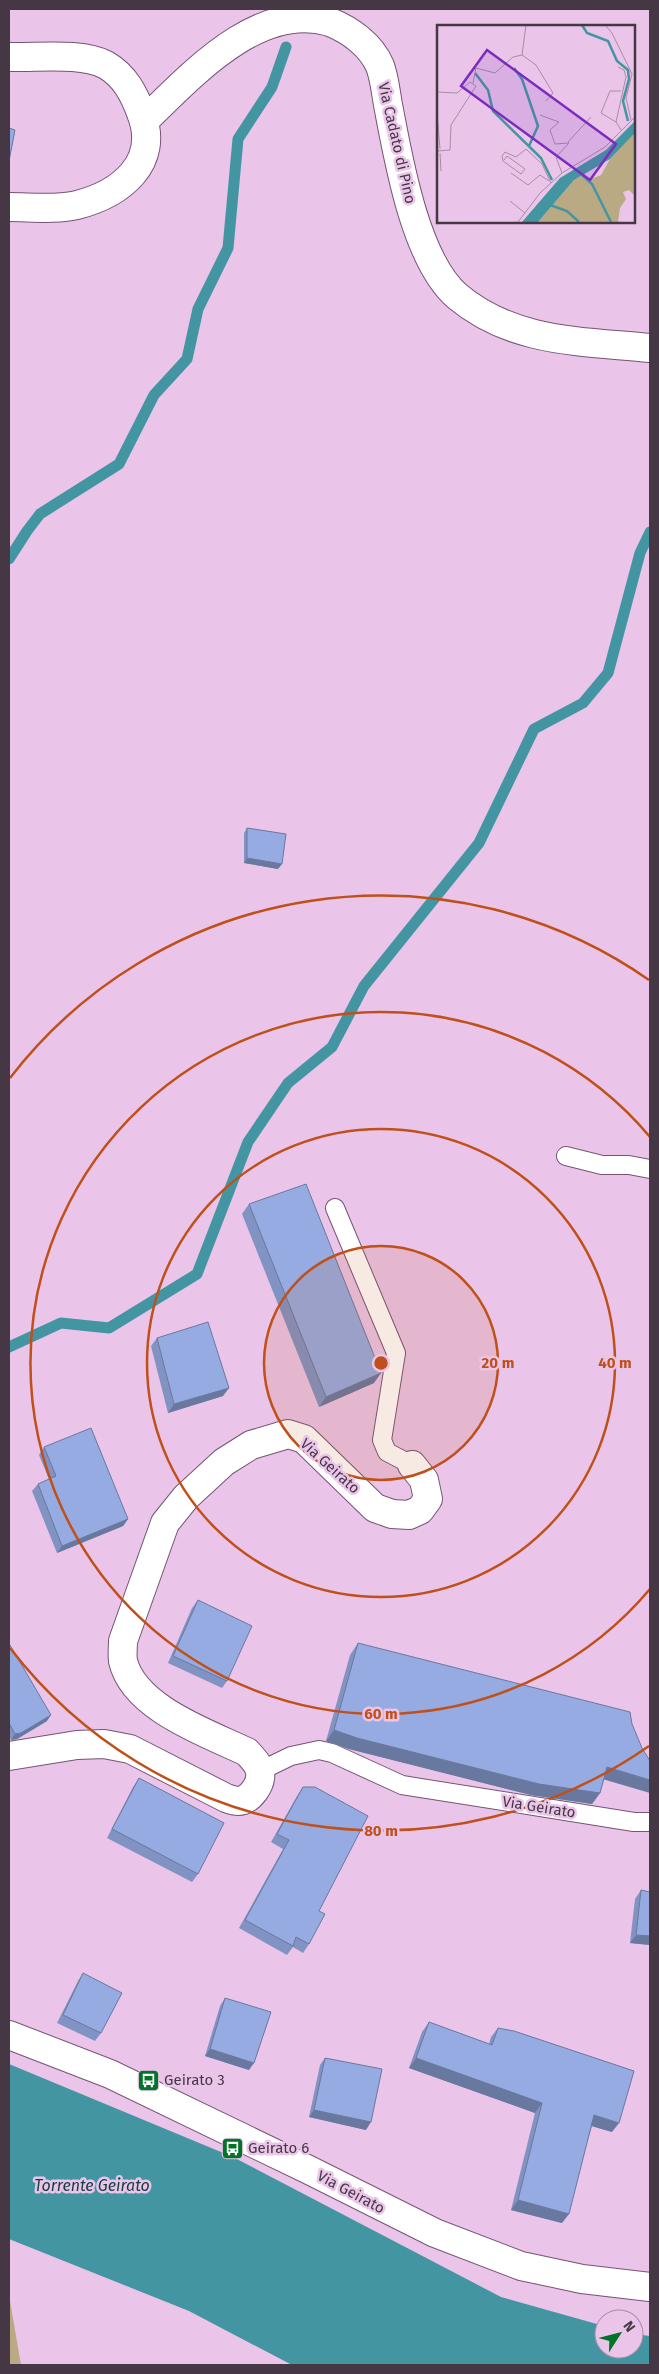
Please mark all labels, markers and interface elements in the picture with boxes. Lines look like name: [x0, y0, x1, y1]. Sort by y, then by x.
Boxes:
inset map: [437, 25, 634, 222]
street label: Via Cadato di Pino: [374, 81, 420, 205]
centre of rings: [372, 1354, 390, 1372]
text: 20 m: [482, 1354, 514, 1372]
text: 40 m: [598, 1354, 632, 1372]
street label: Via Geirato: [296, 1435, 364, 1497]
text: 60 m: [364, 1705, 398, 1723]
street label: Via Geirato: [501, 1792, 577, 1822]
text: 80 m: [364, 1822, 398, 1840]
bus stop icon: Geirato 3: [136, 2068, 160, 2092]
place label: Geirato 3: [164, 2071, 225, 2089]
bus stop icon: Geirato 6: [220, 2136, 244, 2160]
place label: Geirato 6: [248, 2139, 309, 2157]
street label: Via Geirato: [314, 2167, 388, 2217]
water label: Torrente Geirato: [34, 2176, 150, 2195]
north arrow: [594, 2309, 644, 2359]
text: N: [620, 2318, 639, 2335]

